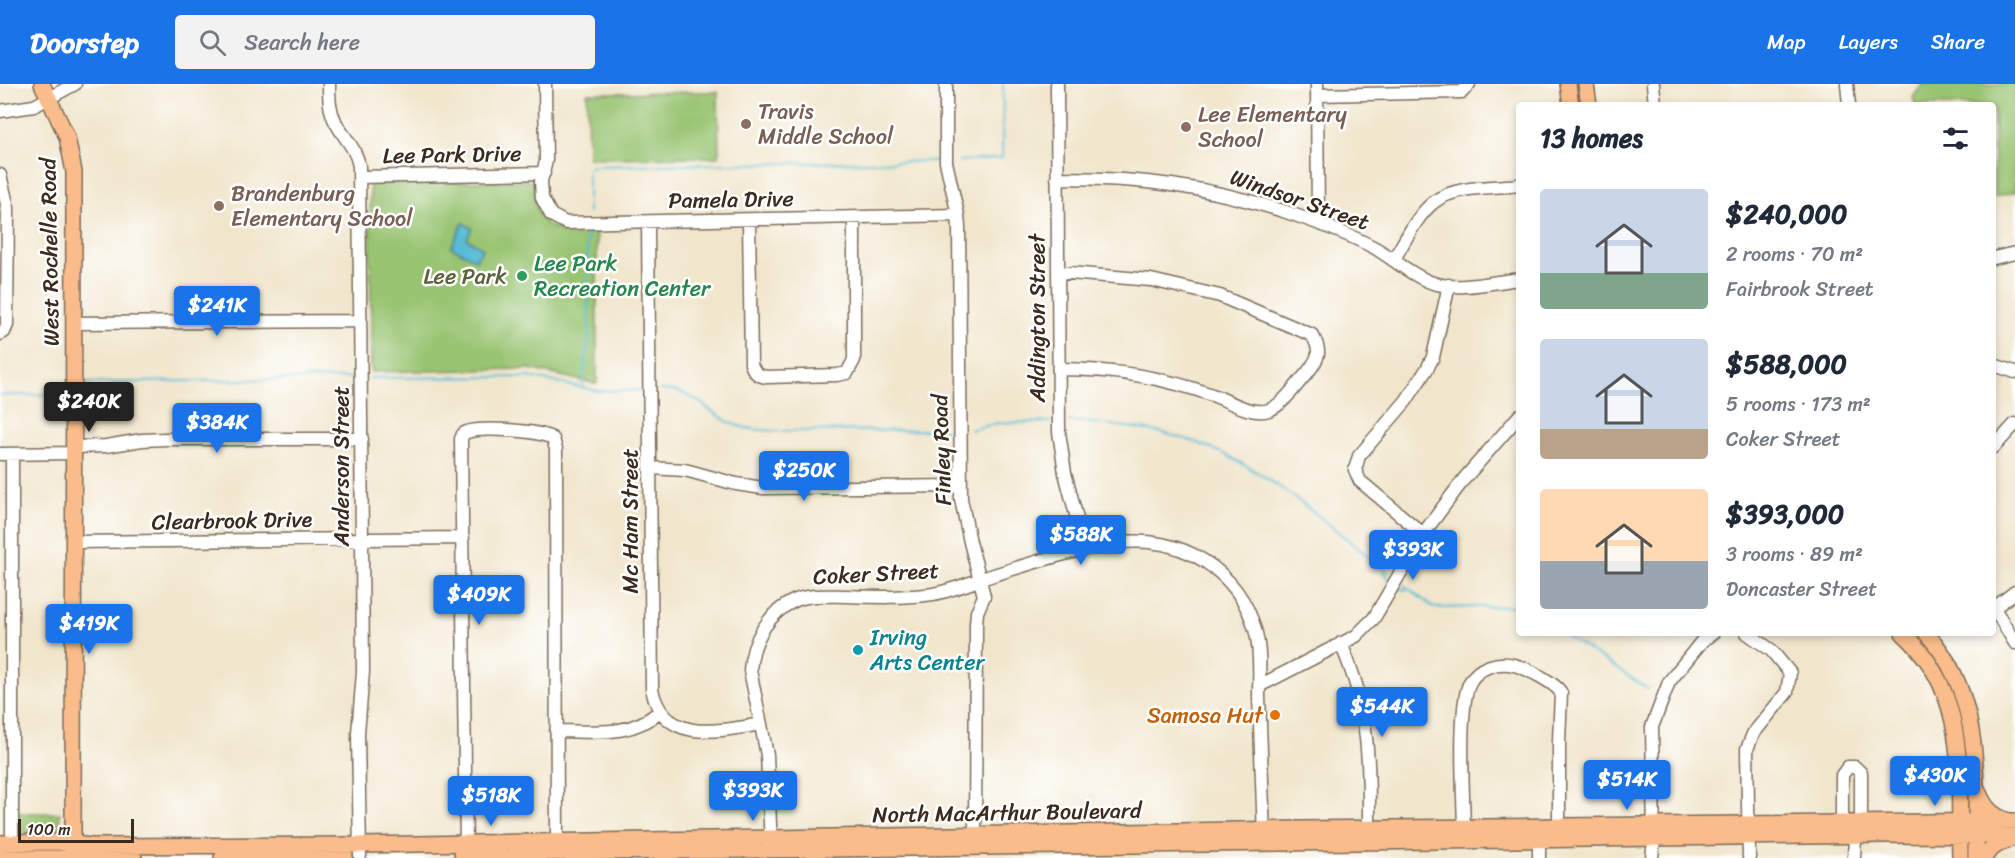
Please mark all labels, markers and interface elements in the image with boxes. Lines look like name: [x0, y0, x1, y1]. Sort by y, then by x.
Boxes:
search box: [175, 15, 595, 69]
text: Doorstep: [30, 18, 139, 67]
text: Search here: [244, 23, 360, 62]
text: Map: [1767, 23, 1806, 61]
text: Layers: [1839, 23, 1898, 61]
text: Share: [1931, 23, 1985, 61]
icon: search: [196, 26, 229, 59]
place label: Travis Middle School: [758, 92, 894, 156]
place label: Lee Elementary School: [1198, 95, 1347, 159]
text: 13 homes: [1540, 115, 1643, 161]
marker: Travis Middle School: [739, 117, 753, 131]
marker: Lee Elementary School: [1179, 120, 1193, 134]
icon: filters: [1939, 122, 1972, 155]
street label: Lee Park Drive: [382, 134, 522, 175]
street label: West Rochelle Road: [28, 156, 71, 346]
street label: Windsor Street: [1225, 157, 1375, 242]
place label: Brandenburg Elementary School: [231, 174, 413, 238]
street label: Pamela Drive: [668, 179, 794, 220]
text: $240,000: [1726, 191, 1847, 237]
marker: Brandenburg Elementary School: [212, 199, 226, 213]
icon: home: [1588, 213, 1660, 285]
street label: Addington Street: [1018, 233, 1057, 403]
text: 2 rooms · 70 m²: [1726, 237, 1863, 272]
place label: Lee Park Recreation Center: [534, 244, 712, 308]
park label: Lee Park: [423, 257, 507, 296]
marker: Lee Park Recreation Center: [515, 269, 529, 283]
text: Fairbrook Street: [1726, 272, 1874, 307]
pin: $241K: [175, 286, 259, 337]
text: $241K: [188, 288, 246, 323]
text: $588,000: [1726, 341, 1847, 387]
icon: home: [1588, 363, 1660, 435]
pin: $240K: [47, 382, 131, 433]
text: $240K: [58, 384, 120, 419]
street label: Anderson Street: [322, 385, 361, 547]
text: 5 rooms · 173 m²: [1726, 387, 1871, 422]
street label: Finley Road: [920, 392, 963, 506]
pin: $384K: [175, 403, 259, 454]
text: $384K: [186, 405, 248, 440]
text: Coker Street: [1726, 422, 1840, 457]
street label: Mc Ham Street: [611, 448, 650, 594]
pin: $250K: [762, 451, 846, 502]
text: $250K: [773, 453, 835, 488]
text: $393,000: [1726, 491, 1844, 537]
street label: Clearbrook Drive: [151, 500, 313, 541]
icon: home: [1588, 513, 1660, 585]
pin: $588K: [1039, 515, 1123, 566]
text: $588K: [1050, 517, 1112, 552]
pin: $393K: [1371, 530, 1455, 581]
text: $393K: [1383, 532, 1443, 567]
text: 3 rooms · 89 m²: [1726, 537, 1863, 572]
street label: Coker Street: [812, 551, 940, 596]
text: Doncaster Street: [1726, 572, 1877, 607]
pin: $409K: [437, 575, 521, 626]
text: $409K: [447, 577, 511, 612]
pin: $419K: [47, 604, 131, 655]
text: $419K: [60, 606, 118, 641]
place label: Irving Arts Center: [869, 618, 986, 682]
marker: Irving Arts Center: [851, 643, 865, 657]
pin: $544K: [1340, 687, 1424, 738]
text: $544K: [1351, 689, 1413, 724]
place label: Samosa Hut: [1147, 696, 1264, 735]
marker: Samosa Hut: [1268, 708, 1282, 722]
pin: $430K: [1893, 756, 1977, 807]
text: $430K: [1904, 758, 1966, 793]
pin: $514K: [1585, 760, 1669, 811]
text: $514K: [1598, 762, 1656, 797]
pin: $393K: [711, 771, 795, 822]
text: $393K: [723, 773, 783, 808]
pin: $518K: [449, 776, 533, 827]
text: $518K: [462, 778, 520, 813]
street label: North MacArthur Boulevard: [872, 791, 1143, 834]
text: 100 m: [27, 815, 71, 844]
scale bar: [18, 816, 134, 844]

